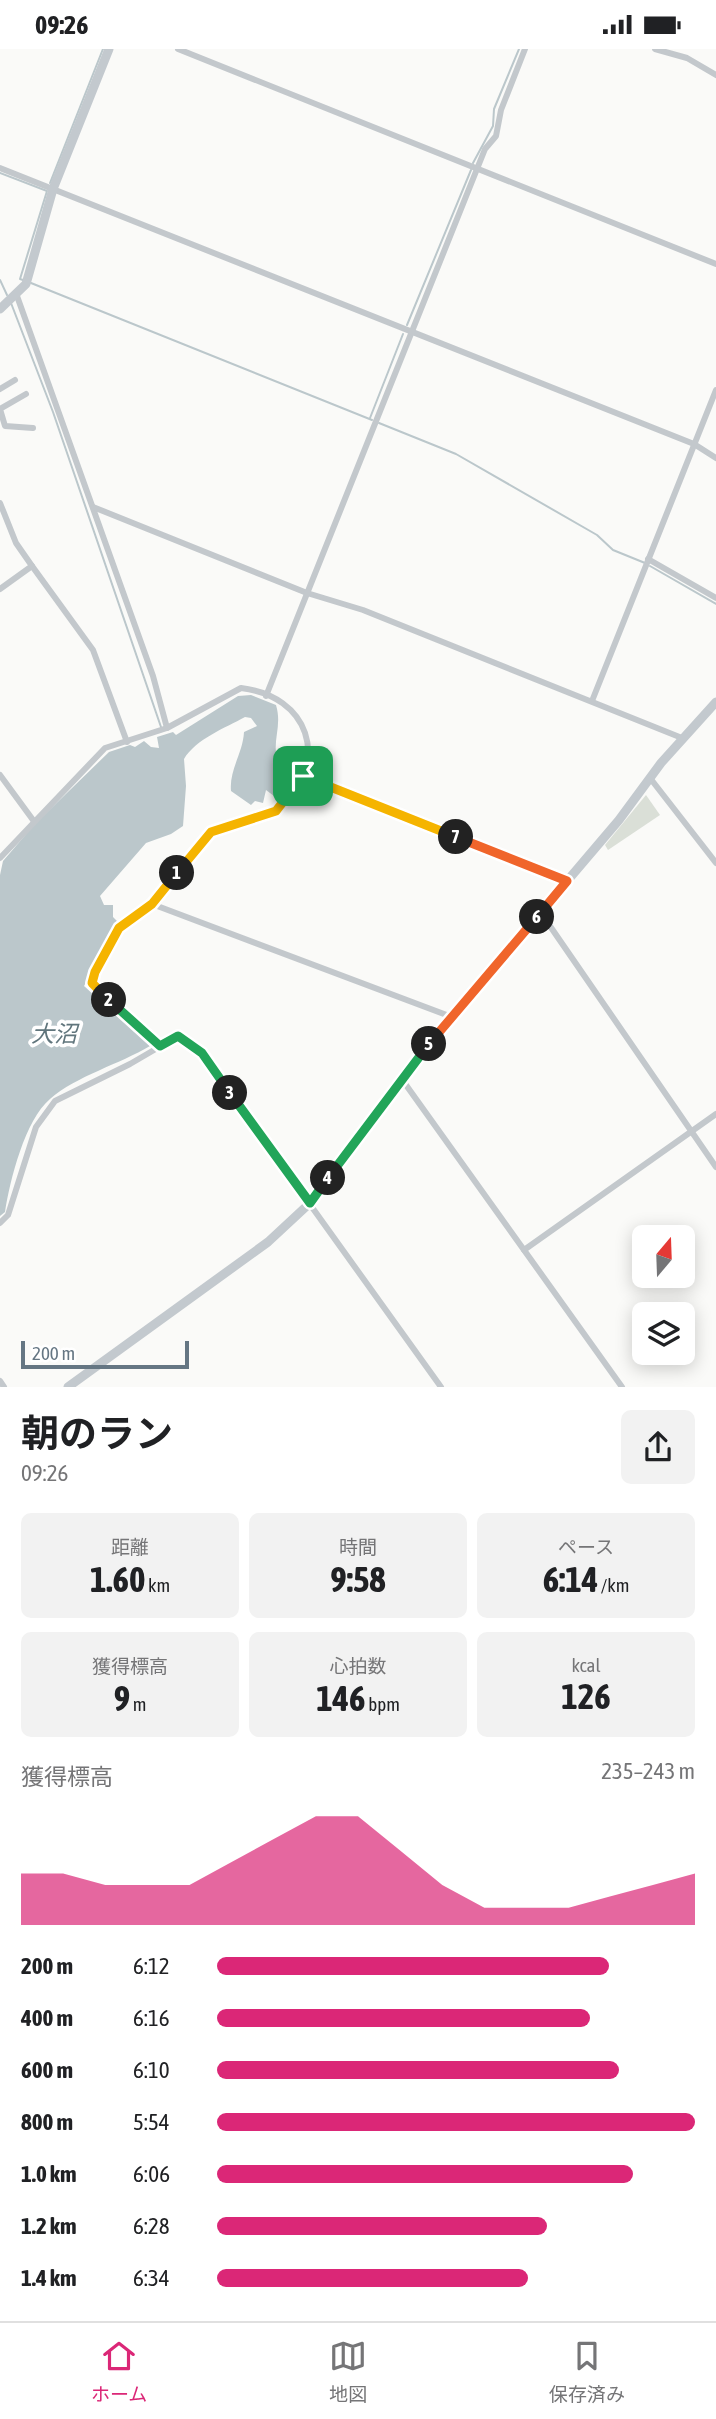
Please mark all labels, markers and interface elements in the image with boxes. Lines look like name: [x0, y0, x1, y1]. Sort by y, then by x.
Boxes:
text: 09:26: [35, 10, 89, 40]
pin: [273, 746, 333, 806]
icon: arrive: [284, 757, 322, 795]
pin: 7: [438, 819, 474, 855]
text: 7: [451, 825, 460, 847]
pin: 1: [160, 855, 194, 891]
text: 1: [172, 861, 181, 883]
pin: 6: [520, 899, 554, 935]
text: 6: [532, 905, 541, 927]
pin: 2: [92, 983, 126, 1017]
text: 2: [104, 988, 113, 1010]
water label: 大沼: [31, 1021, 80, 1047]
pin: 5: [412, 1027, 446, 1061]
text: 5: [424, 1032, 433, 1054]
pin: 3: [212, 1075, 247, 1111]
text: 3: [225, 1081, 234, 1103]
pin: 4: [310, 1161, 346, 1195]
text: 4: [323, 1166, 332, 1188]
north arrow: [632, 1225, 695, 1288]
map controls: [632, 1225, 695, 1365]
button: layers: [632, 1302, 695, 1365]
scale bar: [21, 1337, 189, 1369]
text: 200 m: [32, 1342, 75, 1364]
button: share: [621, 1410, 695, 1484]
text: 朝のラン: [21, 1412, 173, 1455]
text: 09:26: [21, 1460, 68, 1486]
text: 距離: [111, 1536, 149, 1558]
text: 時間: [339, 1536, 377, 1558]
text: ペース: [558, 1536, 614, 1558]
text: 1.60: [90, 1559, 145, 1599]
text: 9:58: [330, 1559, 386, 1599]
text: 6:14: [543, 1559, 598, 1599]
text: km: [145, 1574, 170, 1596]
text: /km: [598, 1574, 629, 1596]
text: kcal: [572, 1654, 600, 1676]
text: 獲得標高: [92, 1655, 168, 1677]
text: 心拍数: [329, 1655, 387, 1677]
text: 126: [561, 1676, 611, 1716]
text: 9: [114, 1678, 130, 1718]
text: 146: [316, 1678, 366, 1718]
text: m: [130, 1693, 146, 1715]
text: bpm: [366, 1693, 400, 1715]
text: 235–243 m: [601, 1758, 695, 1784]
text: 獲得標高: [21, 1764, 113, 1790]
text: 200 m: [21, 1953, 73, 1979]
text: 6:12: [133, 1953, 170, 1979]
text: 400 m: [21, 2005, 73, 2031]
text: 6:16: [133, 2005, 170, 2031]
text: 600 m: [21, 2057, 73, 2083]
text: 6:10: [133, 2057, 170, 2083]
text: 800 m: [21, 2109, 73, 2135]
text: 5:54: [133, 2109, 170, 2135]
text: 1.0 km: [21, 2161, 77, 2187]
text: 6:06: [133, 2161, 170, 2187]
text: 1.2 km: [21, 2213, 77, 2239]
text: 6:28: [133, 2213, 170, 2239]
text: 1.4 km: [21, 2265, 77, 2291]
text: 6:34: [133, 2265, 170, 2291]
tab: ホーム: [91, 2337, 147, 2406]
tab: 地図: [329, 2337, 367, 2406]
tab: 保存済み: [549, 2337, 625, 2406]

